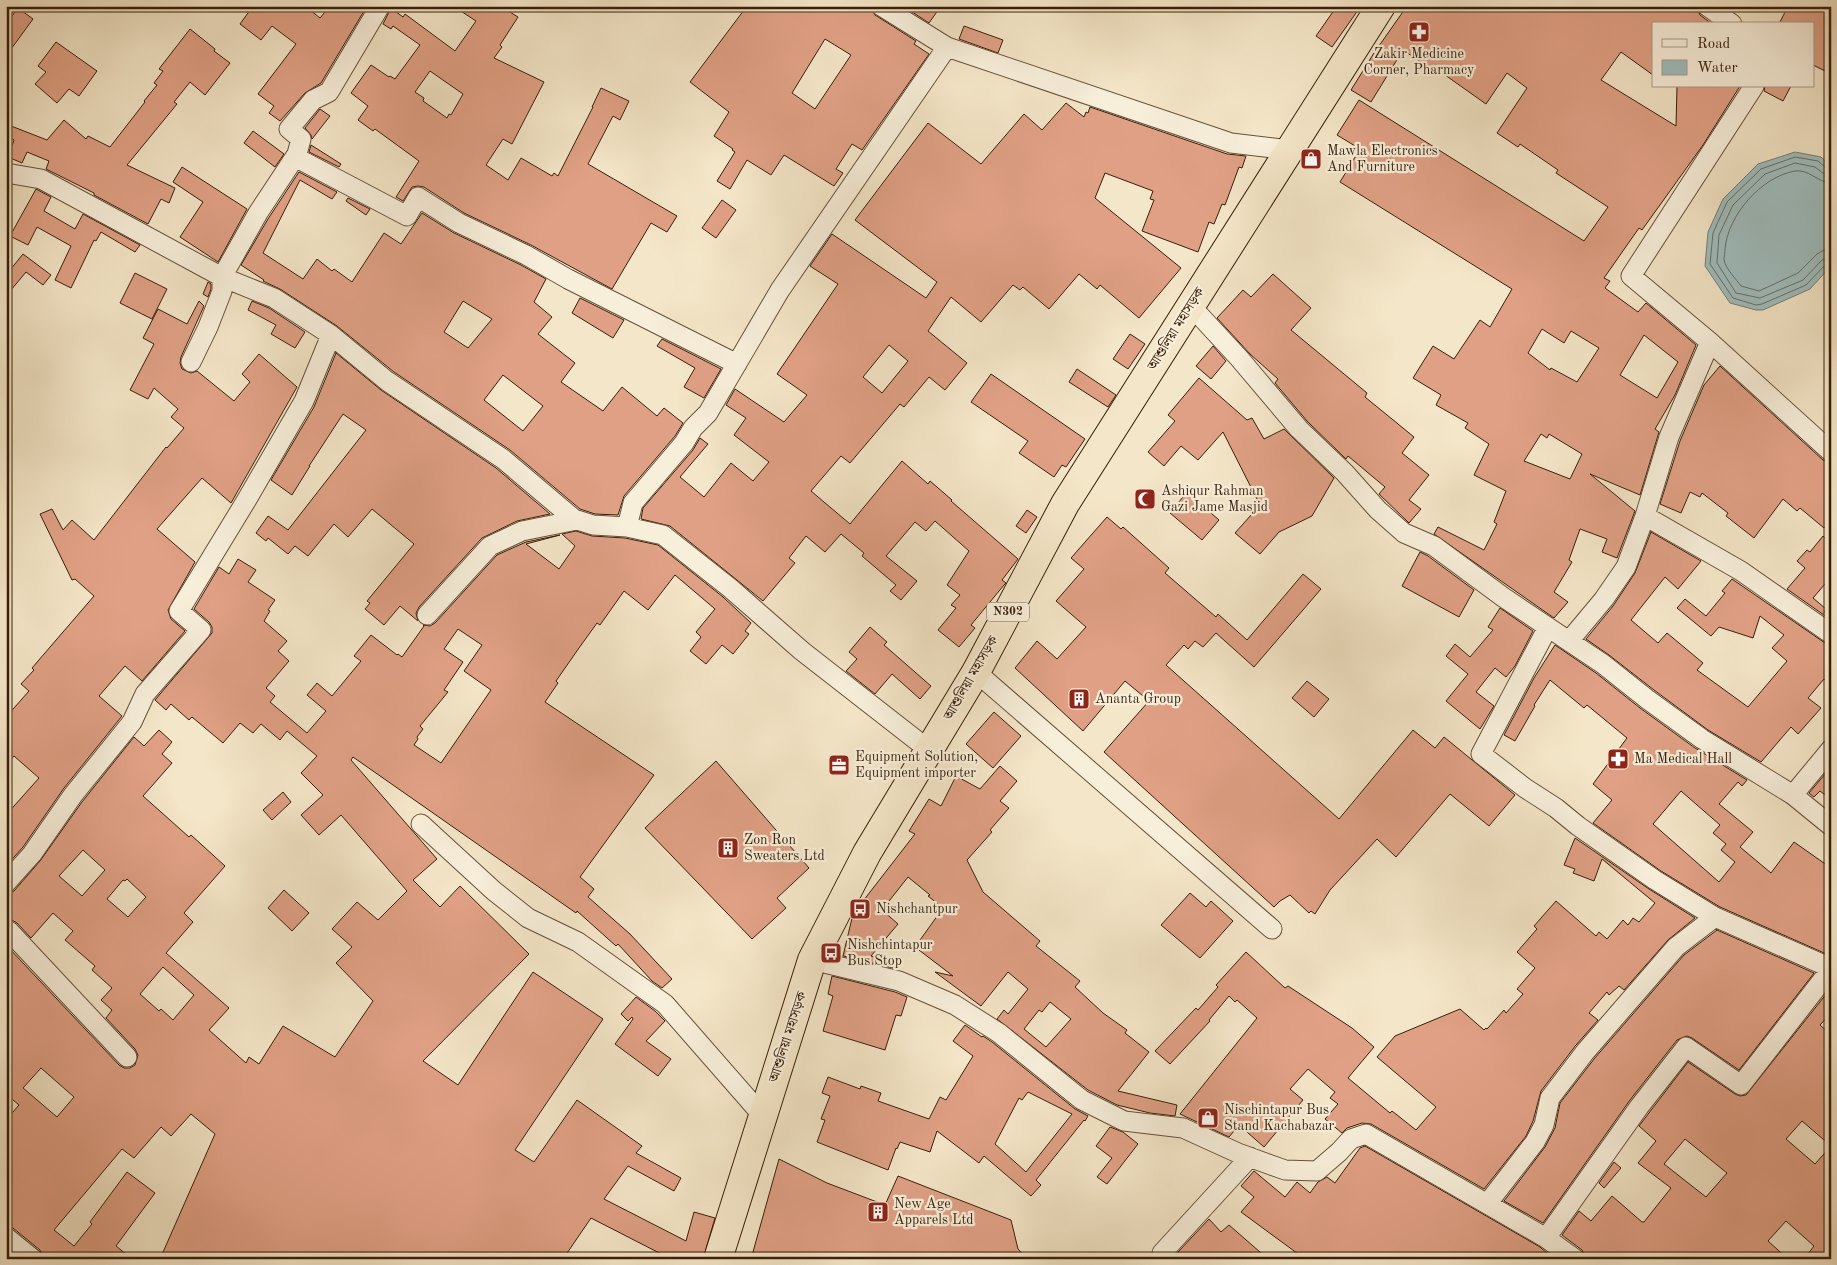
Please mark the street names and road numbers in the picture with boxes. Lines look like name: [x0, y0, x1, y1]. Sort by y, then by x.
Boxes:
street label: আশুলিয়া মহাসড়ক: [1143, 283, 1208, 374]
road number: N302: [987, 602, 1029, 622]
street label: আশুলিয়া মহাসড়ক: [939, 632, 1001, 723]
street label: আশুলিয়া মহাসড়ক: [765, 988, 810, 1085]

